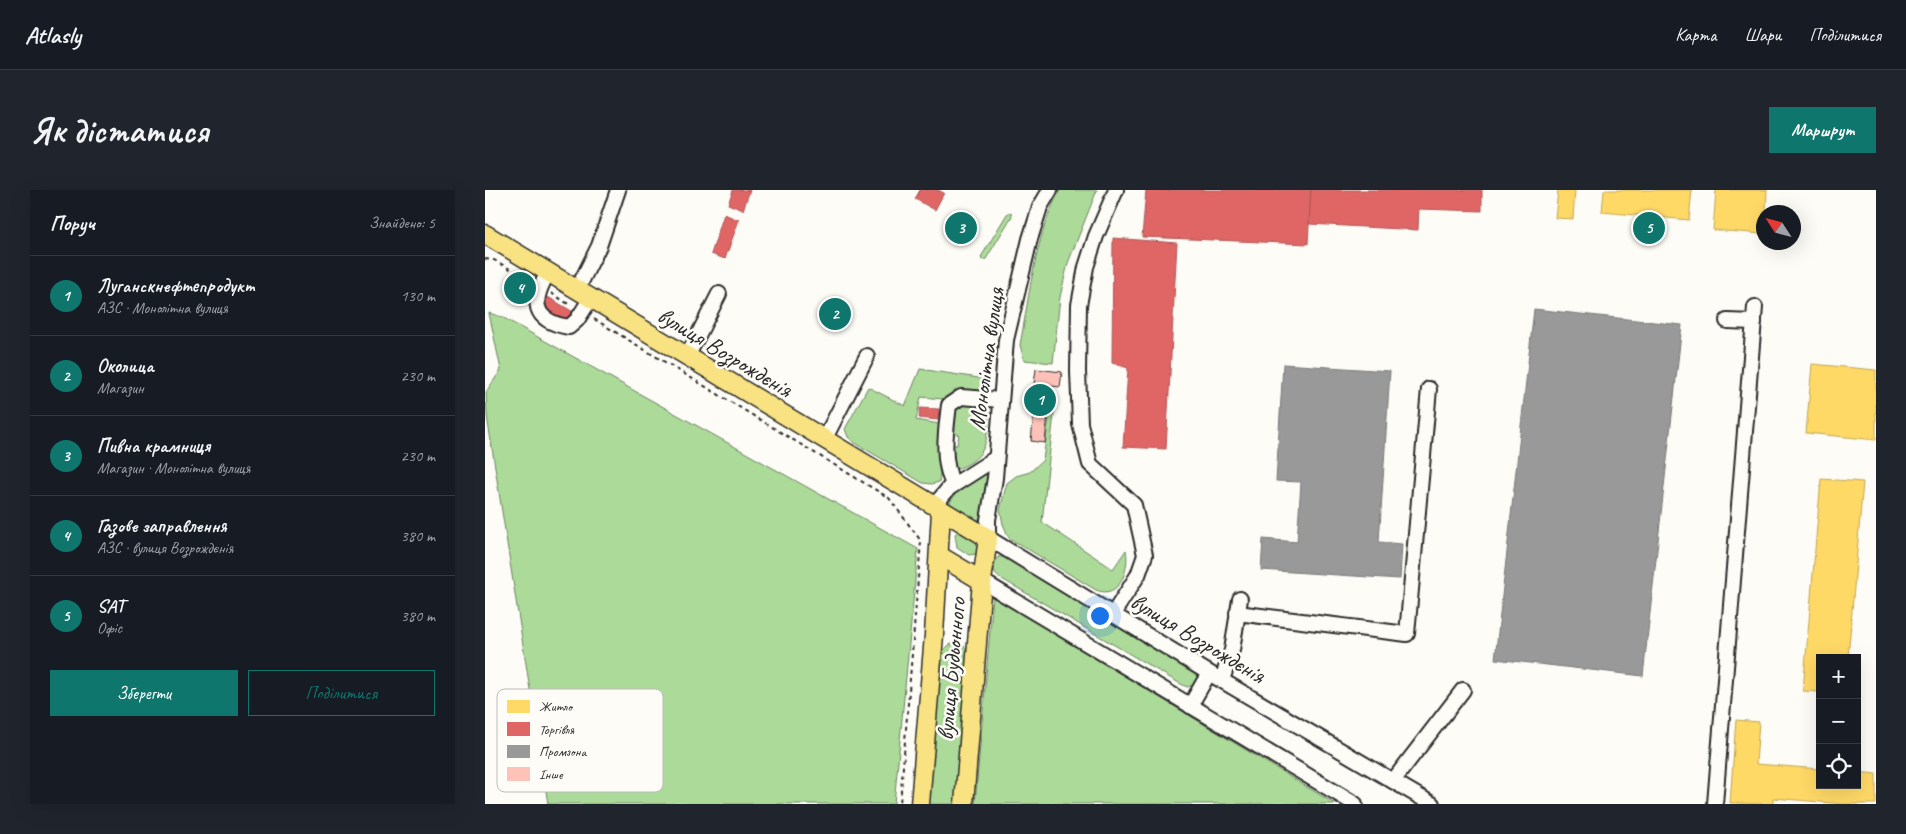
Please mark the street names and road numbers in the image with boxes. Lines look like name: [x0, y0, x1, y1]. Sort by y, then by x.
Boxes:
street label: Монолітна вулиця: [961, 284, 1011, 432]
street label: вулиця Возрождєнія: [652, 300, 799, 406]
street label: вулиця Возрождєнія: [1125, 586, 1272, 692]
street label: вулиця Будьонного: [930, 595, 972, 742]

